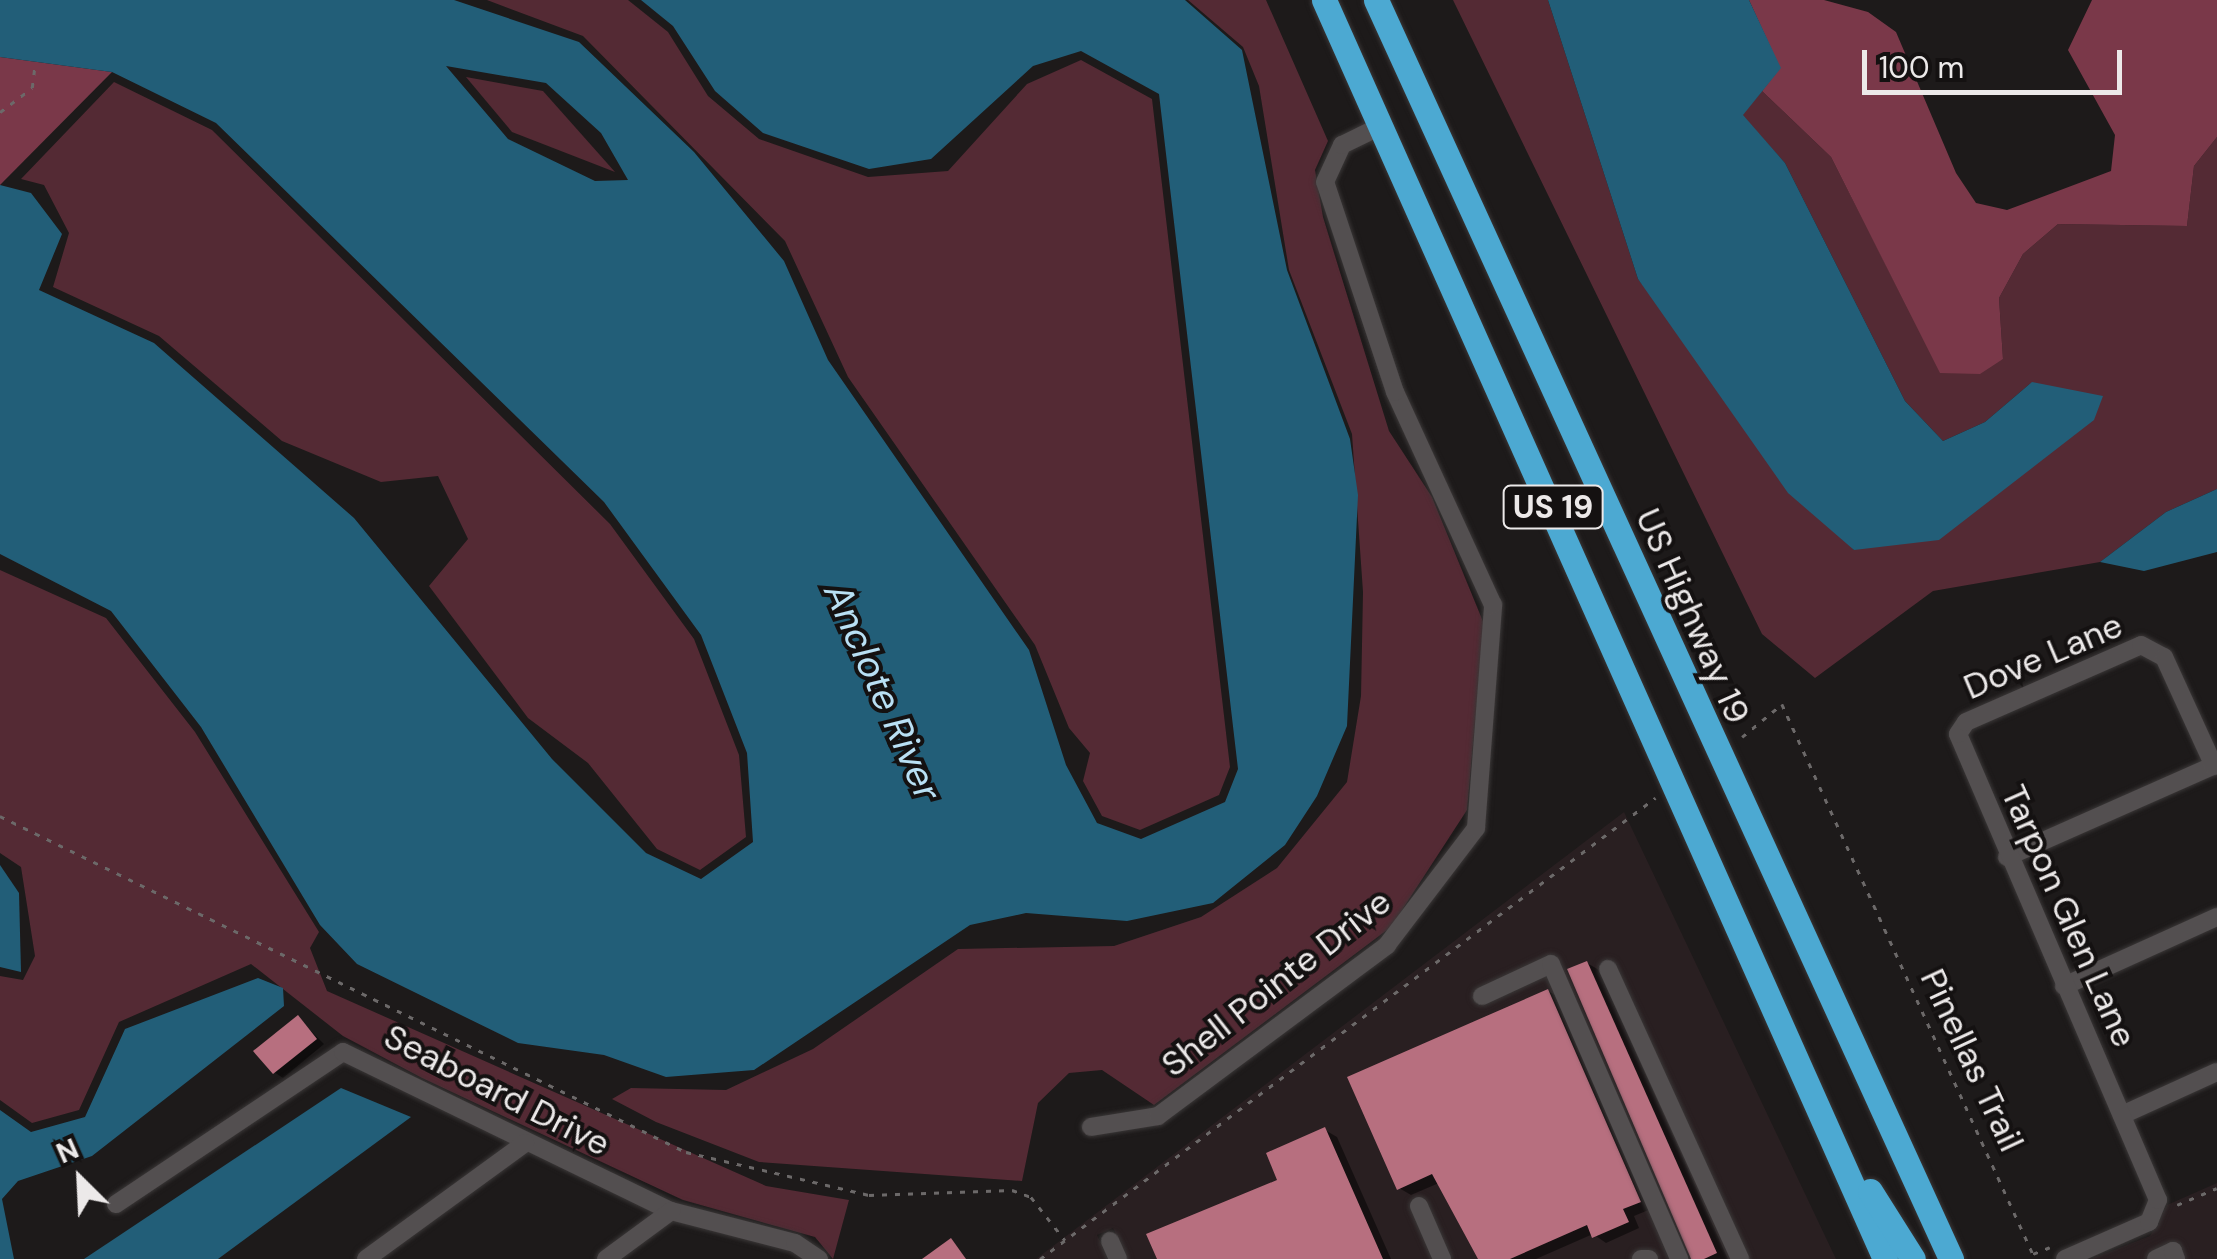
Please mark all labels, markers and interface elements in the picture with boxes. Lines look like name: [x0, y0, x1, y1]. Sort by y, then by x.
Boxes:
scale bar: [1867, 30, 2127, 92]
text: 100 m: [1879, 48, 1964, 87]
road number: US 19: [1500, 480, 1606, 534]
street label: US Highway 19: [1627, 502, 1759, 730]
water label: Anclote River: [814, 576, 950, 808]
street label: Dove Lane: [1957, 604, 2129, 708]
street label: Tarpon Glen Lane: [1992, 779, 2146, 1053]
street label: Shell Pointe Drive: [1153, 881, 1399, 1085]
street label: Pinellas Trail: [1912, 962, 2032, 1158]
street label: Seaboard Drive: [377, 1015, 617, 1165]
north arrow: [30, 1129, 130, 1229]
text: N: [51, 1130, 84, 1172]

